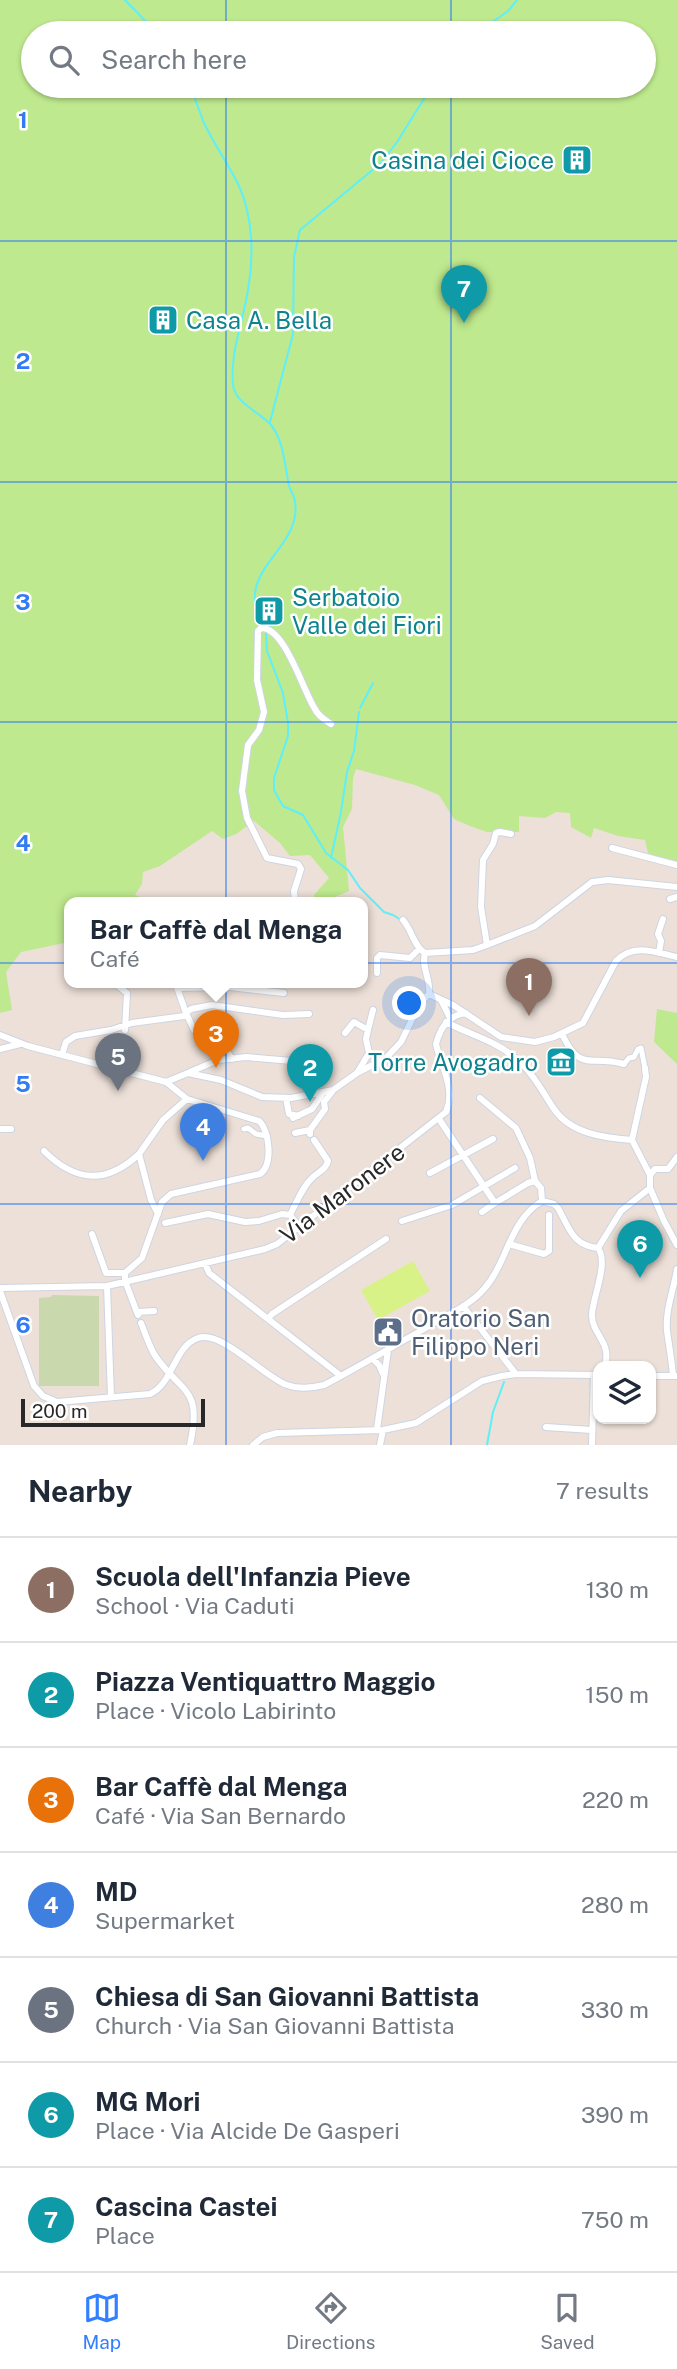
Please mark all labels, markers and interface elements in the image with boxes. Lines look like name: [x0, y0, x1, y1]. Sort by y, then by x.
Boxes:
search box: [21, 21, 656, 98]
icon: search: [45, 41, 83, 79]
text: Search here: [101, 44, 247, 75]
text: 1: [18, 106, 28, 133]
building icon: Casina dei Cioce: [560, 143, 594, 177]
place label: Casina dei Cioce: [371, 146, 554, 174]
pin: 7: [441, 265, 487, 323]
building icon: Casa A. Bella: [146, 303, 180, 337]
place label: Casa A. Bella: [186, 306, 332, 334]
text: 2: [16, 347, 30, 374]
place label: Serbatoio Valle dei Fiori: [292, 583, 442, 639]
text: 3: [15, 588, 31, 615]
building icon: Serbatoio Valle dei Fiori: [252, 594, 286, 628]
text: 4: [15, 829, 31, 856]
popup: [64, 897, 368, 988]
text: Bar Caffè dal Menga: [90, 914, 342, 945]
text: Café: [90, 945, 140, 972]
pin: 1: [506, 958, 552, 1016]
your location: [392, 986, 426, 1020]
pin: 3: [193, 1010, 239, 1068]
pin: 5: [95, 1033, 141, 1091]
pin: 2: [287, 1044, 333, 1102]
museum icon: Torre Avogadro: [544, 1045, 578, 1079]
place label: Torre Avogadro: [368, 1048, 538, 1076]
text: 5: [15, 1070, 31, 1097]
pin: 4: [180, 1103, 226, 1161]
street label: Via Maronere: [274, 1137, 410, 1249]
pin: 6: [617, 1220, 663, 1278]
place label: Oratorio San Filippo Neri: [411, 1304, 550, 1360]
text: 6: [15, 1311, 31, 1338]
public building icon: Oratorio San Filippo Neri: [371, 1315, 405, 1349]
map controls: [593, 1361, 656, 1424]
button: layers: [593, 1361, 656, 1424]
scale bar: [21, 1396, 205, 1428]
text: 200 m: [32, 1400, 88, 1422]
text: Nearby: [28, 1473, 132, 1509]
text: 7 results: [556, 1477, 649, 1504]
text: Scuola dell'Infanzia Pieve: [95, 1561, 411, 1592]
text: 1: [46, 1576, 56, 1603]
text: 130 m: [586, 1576, 649, 1603]
text: School · Via Caduti: [95, 1592, 294, 1619]
text: Piazza Ventiquattro Maggio: [95, 1666, 435, 1697]
text: 2: [44, 1681, 58, 1708]
text: 150 m: [585, 1681, 649, 1708]
text: Place · Vicolo Labirinto: [95, 1697, 336, 1724]
text: Bar Caffè dal Menga: [95, 1771, 347, 1802]
text: 3: [43, 1786, 59, 1813]
text: 220 m: [582, 1786, 649, 1813]
text: Café · Via San Bernardo: [95, 1802, 346, 1829]
text: MD: [95, 1876, 138, 1907]
text: 4: [43, 1891, 59, 1918]
text: 280 m: [581, 1891, 649, 1918]
text: Supermarket: [95, 1907, 235, 1934]
text: Chiesa di San Giovanni Battista: [95, 1981, 479, 2012]
text: 5: [43, 1996, 59, 2023]
text: 330 m: [581, 1996, 649, 2023]
text: Church · Via San Giovanni Battista: [95, 2012, 454, 2039]
text: MG Mori: [95, 2086, 201, 2117]
text: 6: [43, 2101, 59, 2128]
text: 390 m: [581, 2101, 649, 2128]
text: Place · Via Alcide De Gasperi: [95, 2117, 400, 2144]
text: Cascina Castei: [95, 2191, 278, 2222]
text: 7: [44, 2206, 58, 2233]
text: 750 m: [581, 2206, 649, 2233]
text: Place: [95, 2222, 155, 2249]
tab: Map: [82, 2289, 121, 2353]
tab: Directions: [286, 2289, 375, 2353]
tab: Saved: [540, 2289, 595, 2353]

